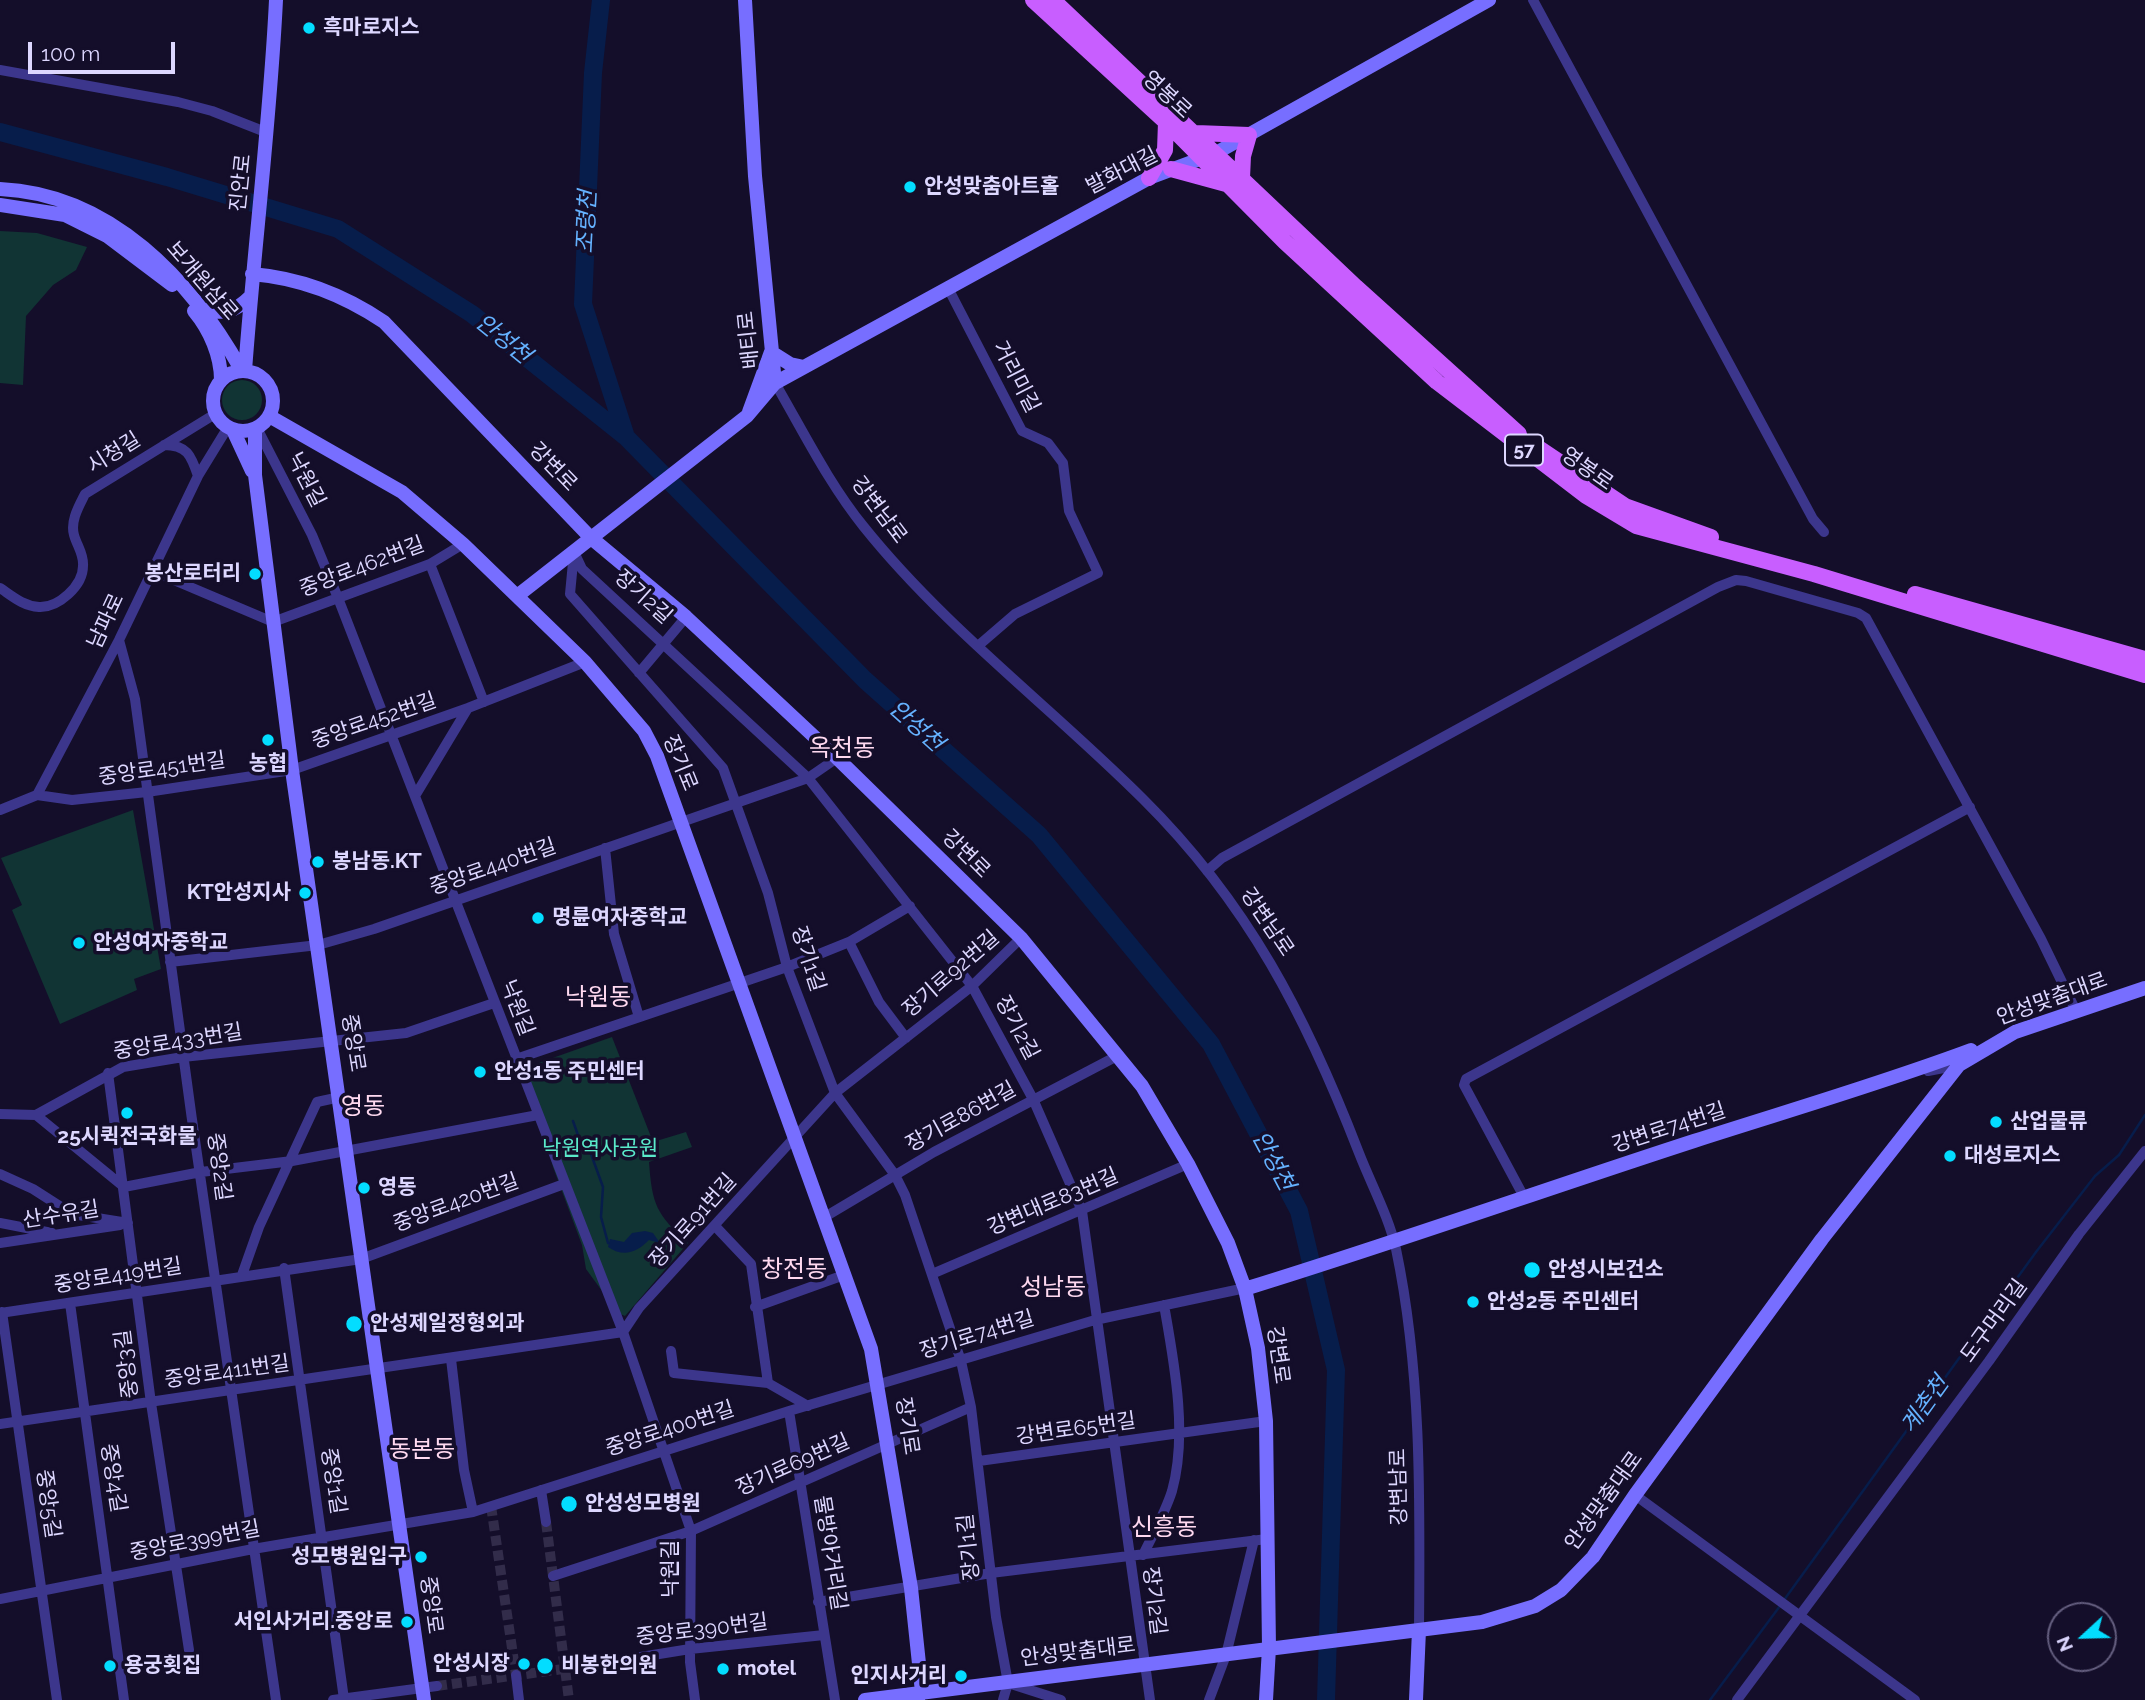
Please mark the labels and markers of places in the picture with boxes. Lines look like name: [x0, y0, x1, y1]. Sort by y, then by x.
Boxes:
place label: 흑마로지스: [323, 15, 420, 41]
marker: 흑마로지스: [301, 20, 317, 36]
place label: 안성맞춤아트홀: [924, 174, 1059, 200]
marker: 안성맞춤아트홀: [902, 179, 918, 195]
place label: 봉산로터리: [144, 561, 241, 587]
marker: 봉산로터리: [247, 566, 263, 582]
marker: 농협: [260, 732, 276, 748]
place label: 농협: [249, 751, 287, 777]
place label: 봉남동.KT: [332, 849, 422, 875]
marker: 봉남동.KT: [310, 854, 326, 870]
place label: KT안성지사: [187, 880, 291, 906]
marker: KT안성지사: [297, 885, 313, 901]
place label: 명륜여자중학교: [552, 905, 687, 931]
marker: 명륜여자중학교: [530, 910, 546, 926]
place label: 안성여자중학교: [93, 930, 228, 956]
marker: 안성여자중학교: [71, 935, 87, 951]
place label: 안성1동 주민센터: [494, 1059, 645, 1085]
marker: 안성1동 주민센터: [472, 1064, 488, 1080]
marker: 25시퀵전국화물: [119, 1105, 135, 1121]
place label: 산업물류: [2010, 1109, 2087, 1135]
marker: 산업물류: [1988, 1114, 2004, 1130]
place label: 25시퀵전국화물: [57, 1124, 197, 1150]
place label: 대성로지스: [1964, 1143, 2061, 1169]
marker: 대성로지스: [1942, 1148, 1958, 1164]
place label: 영동: [378, 1175, 417, 1201]
marker: 영동: [356, 1180, 372, 1196]
place label: 안성시보건소: [1548, 1257, 1664, 1283]
marker: 안성시보건소: [1522, 1260, 1542, 1280]
place label: 안성2동 주민센터: [1487, 1289, 1639, 1315]
marker: 안성2동 주민센터: [1465, 1294, 1481, 1310]
place label: 안성제일정형외과: [370, 1311, 525, 1337]
marker: 안성제일정형외과: [344, 1314, 364, 1334]
place label: 안성성모병원: [585, 1491, 701, 1517]
marker: 안성성모병원: [559, 1494, 579, 1514]
place label: 성모병원입구: [291, 1544, 407, 1570]
marker: 성모병원입구: [413, 1549, 429, 1565]
place label: 서인사거리.중앙로: [234, 1609, 393, 1635]
marker: 서인사거리.중앙로: [399, 1614, 415, 1630]
place label: 안성시장: [433, 1651, 510, 1677]
place label: 용궁횟집: [124, 1653, 201, 1679]
place label: 비봉한의원: [561, 1653, 658, 1679]
marker: 안성시장: [516, 1656, 532, 1672]
marker: 비봉한의원: [535, 1656, 555, 1676]
place label: motel: [737, 1656, 796, 1682]
marker: 용궁횟집: [102, 1658, 118, 1674]
marker: motel: [715, 1661, 731, 1677]
place label: 인지사거리: [850, 1663, 947, 1689]
marker: 인지사거리: [953, 1668, 969, 1684]

